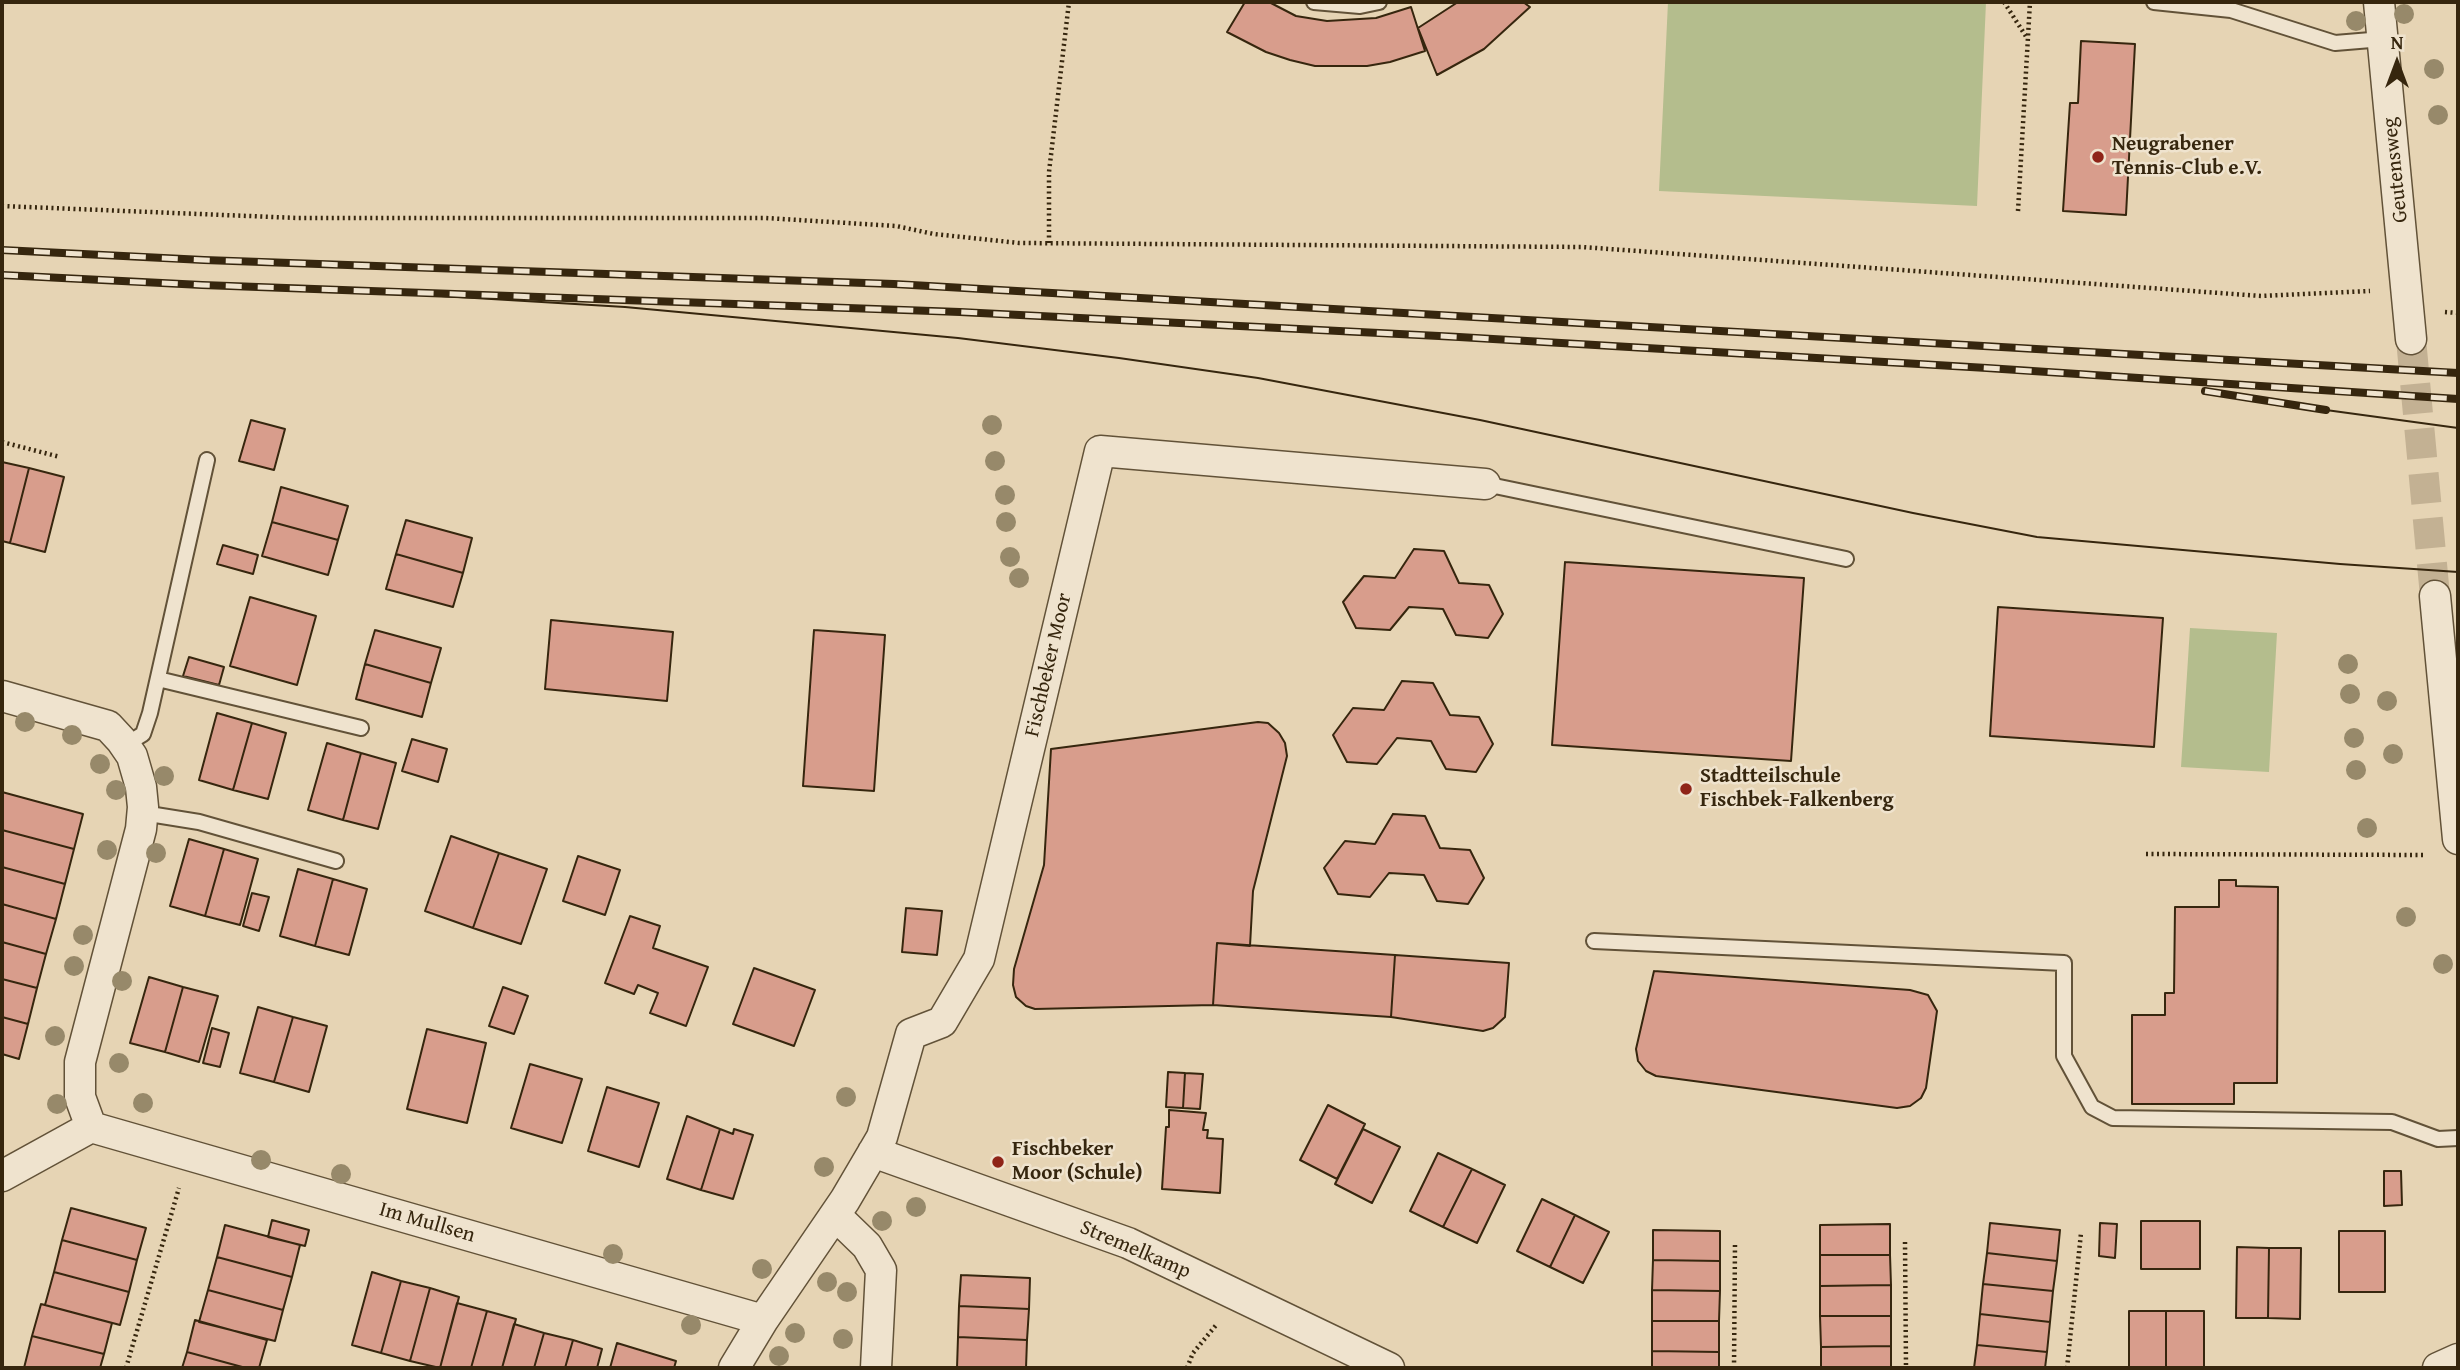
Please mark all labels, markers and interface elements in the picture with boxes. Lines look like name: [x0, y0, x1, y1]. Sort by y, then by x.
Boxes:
north arrow: [2362, 28, 2432, 98]
text: N: [2391, 28, 2403, 56]
street label: Geutensweg: [2378, 116, 2414, 224]
place label: Neugrabener Tennis-Club e.V.: [2112, 132, 2262, 182]
marker: Neugrabener Tennis-Club e.V.: [2090, 149, 2106, 165]
street label: Fischbeker Moor: [1020, 591, 1078, 739]
place label: Stadtteilschule Fischbek-Falkenberg: [1700, 764, 1894, 814]
marker: Stadtteilschule Fischbek-Falkenberg: [1678, 781, 1694, 797]
place label: Fischbeker Moor (Schule): [1012, 1137, 1142, 1187]
marker: Fischbeker Moor (Schule): [990, 1154, 1006, 1170]
street label: Im Mullsen: [376, 1197, 478, 1249]
street label: Stremelkamp: [1076, 1215, 1194, 1285]

